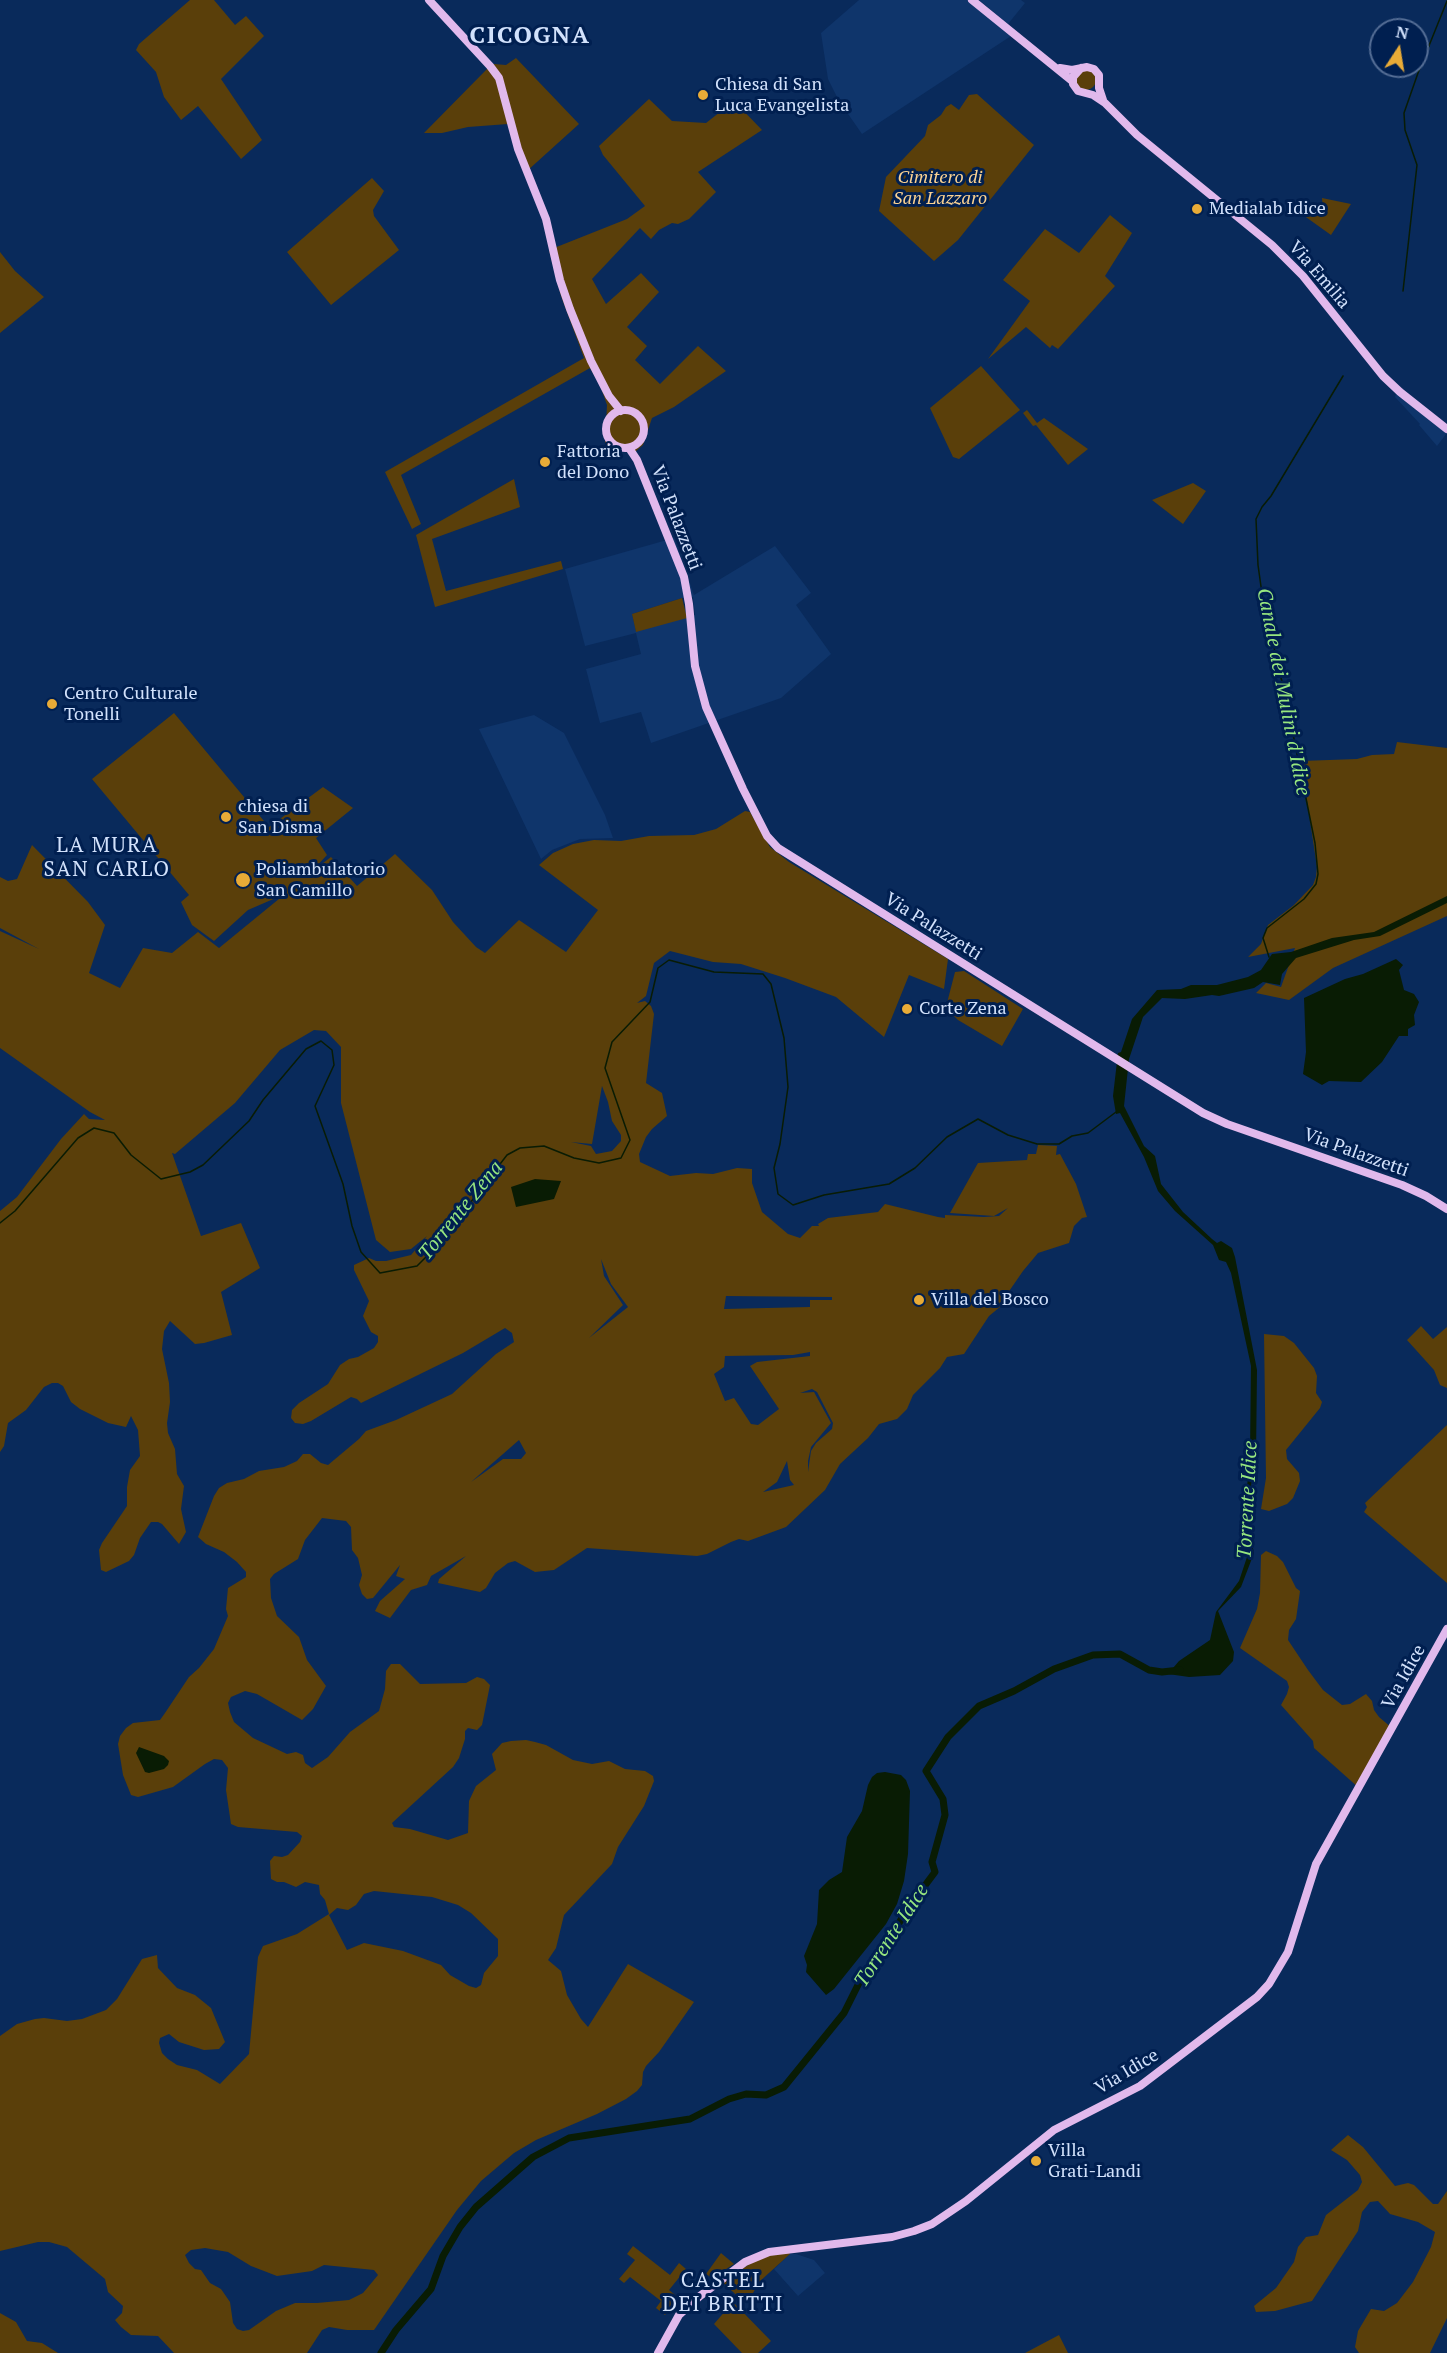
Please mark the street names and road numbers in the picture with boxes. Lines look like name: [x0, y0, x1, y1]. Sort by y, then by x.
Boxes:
street label: Via Emilia: [1284, 237, 1354, 313]
street label: Via Palazzetti: [646, 463, 706, 573]
street label: Via Palazzetti: [881, 889, 985, 965]
street label: Via Palazzetti: [1301, 1124, 1411, 1182]
street label: Via Idice: [1378, 1641, 1430, 1713]
street label: Via Idice: [1091, 2045, 1163, 2099]

